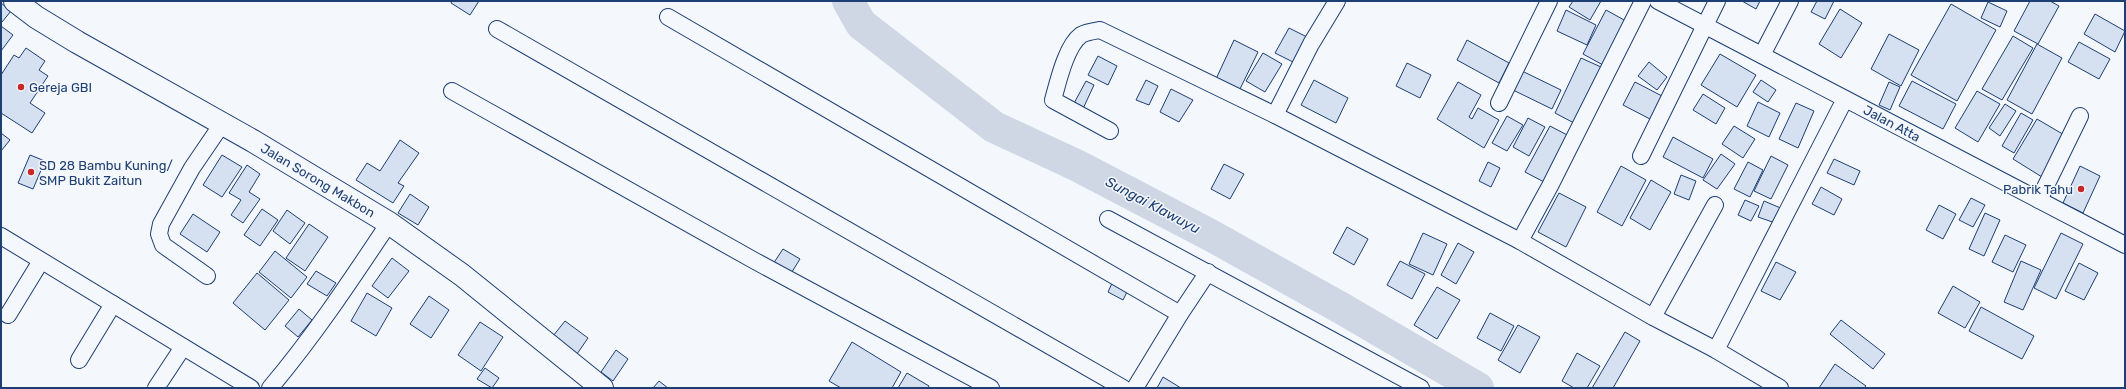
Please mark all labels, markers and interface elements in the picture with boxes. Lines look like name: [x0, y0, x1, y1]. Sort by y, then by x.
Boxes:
place label: Gereja GBI: [29, 80, 92, 95]
marker: Gereja GBI: [16, 82, 26, 92]
street label: Jalan Atta: [1861, 102, 1923, 145]
street label: Jalan Sorong Makbon: [257, 140, 378, 221]
place label: SD 28 Bambu Kuning/ SMP Bukit Zaitun: [39, 158, 173, 188]
marker: SD 28 Bambu Kuning/ SMP Bukit Zaitun: [26, 167, 36, 177]
water label: Sungai Klawuyu: [1103, 173, 1204, 238]
place label: Pabrik Tahu: [2003, 182, 2073, 197]
marker: Pabrik Tahu: [2076, 184, 2086, 194]

